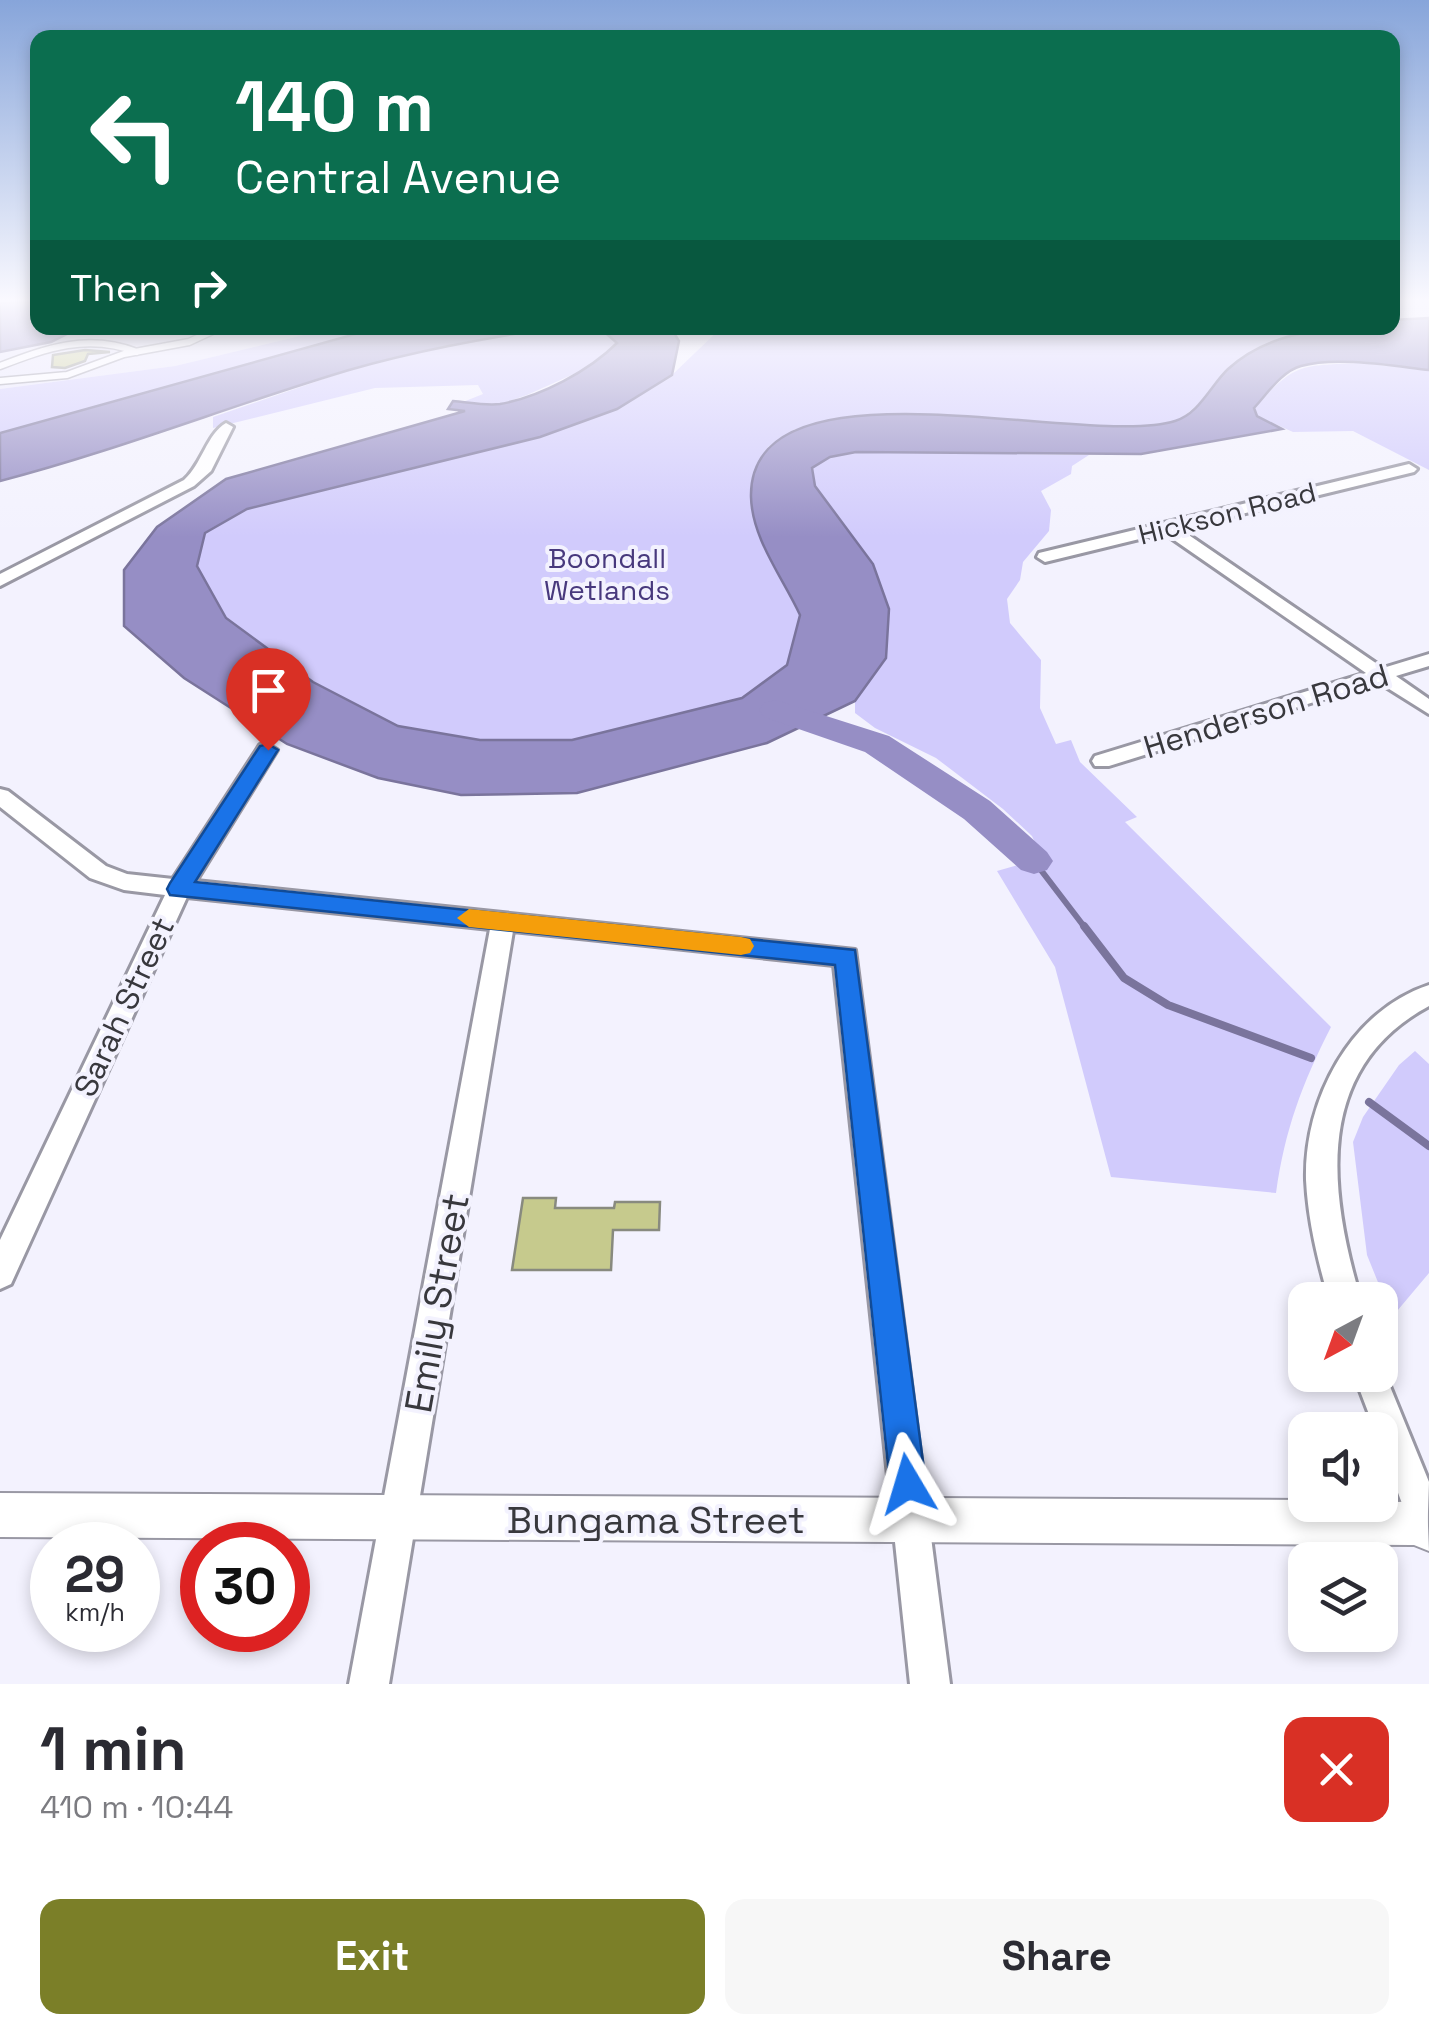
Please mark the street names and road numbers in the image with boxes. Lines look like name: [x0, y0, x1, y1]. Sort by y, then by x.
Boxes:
street label: Hickson Road: [1134, 474, 1320, 552]
street label: Henderson Road: [1139, 655, 1393, 767]
street label: Sarah Street: [65, 911, 183, 1103]
street label: Emily Street: [394, 1190, 480, 1416]
street label: Bungama Street: [507, 1496, 805, 1544]

